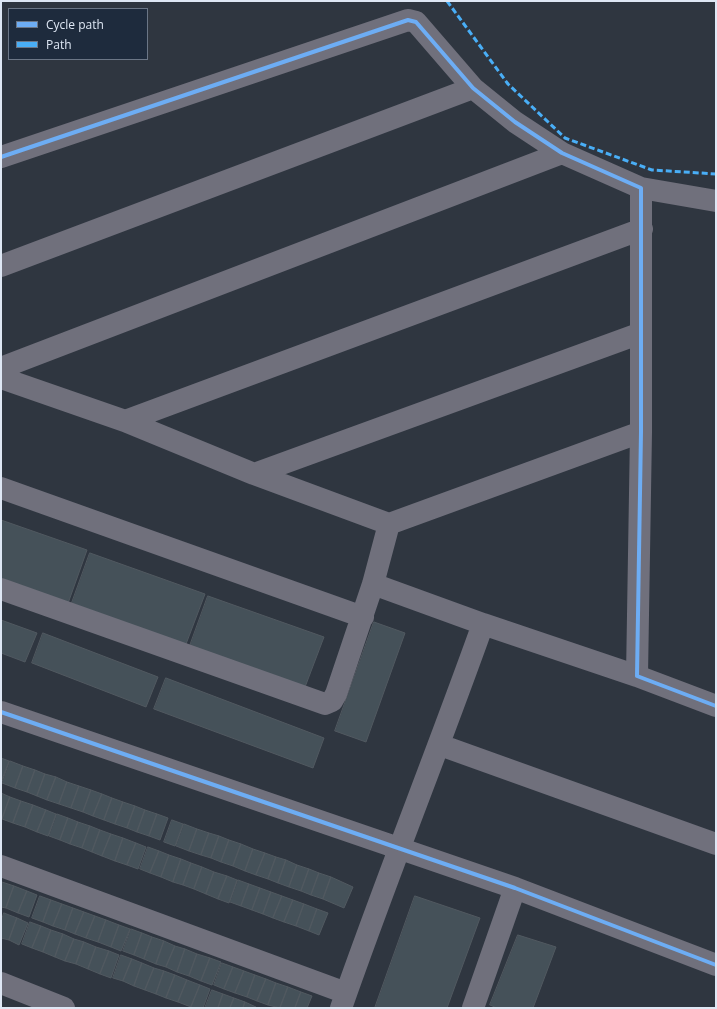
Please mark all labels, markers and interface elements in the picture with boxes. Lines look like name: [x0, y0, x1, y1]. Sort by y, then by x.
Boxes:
legend: [8, 8, 148, 60]
text: Cycle path: [46, 16, 104, 33]
text: Path: [46, 36, 72, 53]

